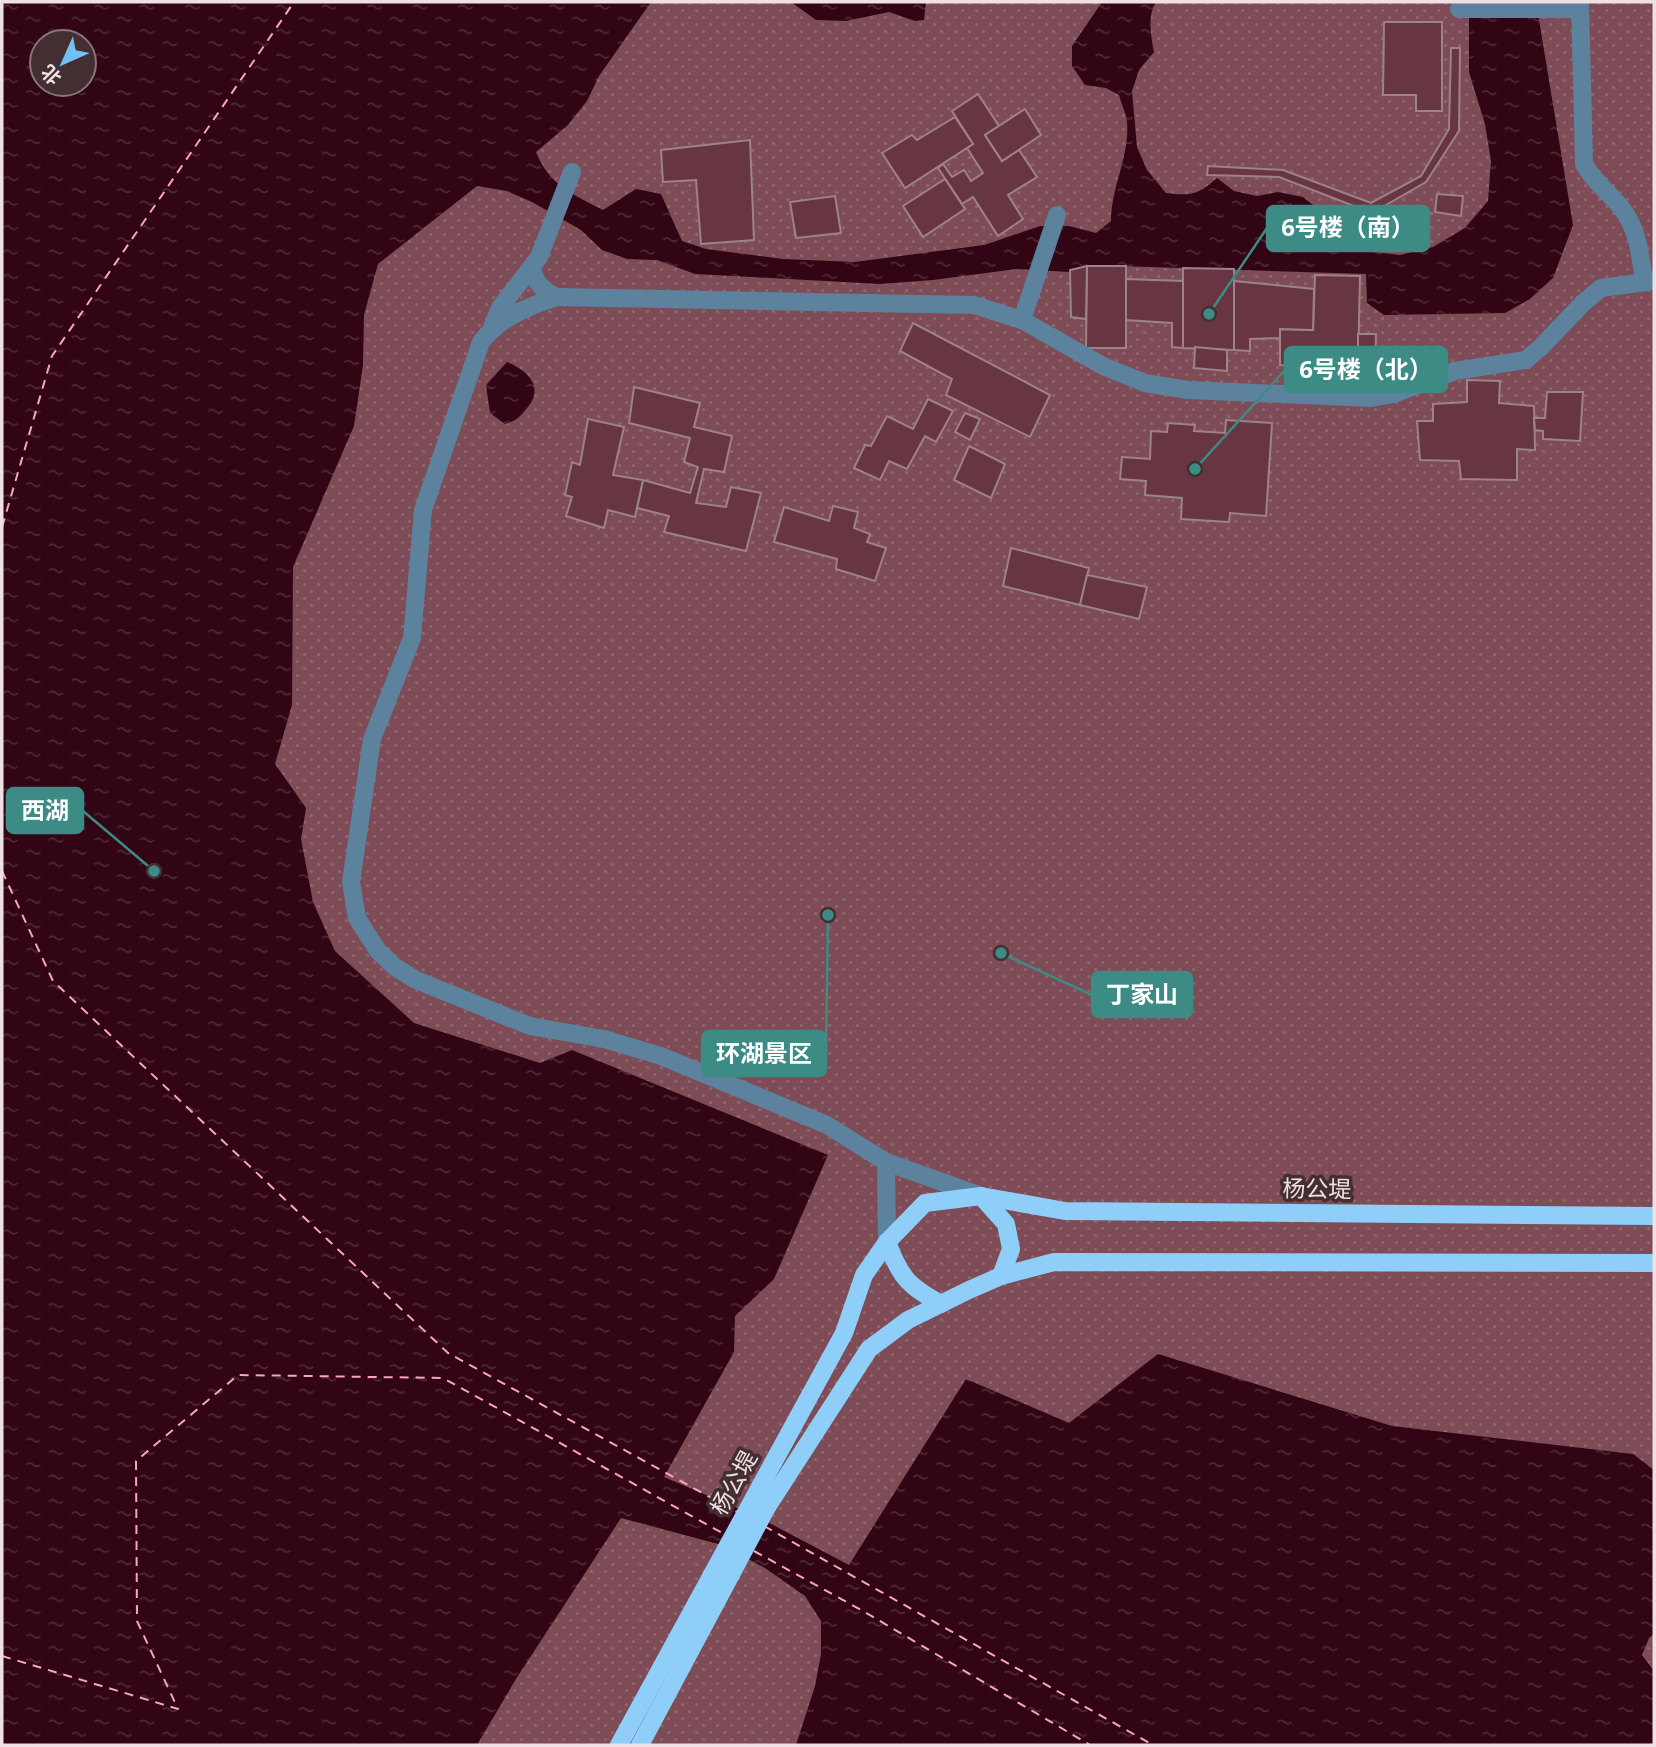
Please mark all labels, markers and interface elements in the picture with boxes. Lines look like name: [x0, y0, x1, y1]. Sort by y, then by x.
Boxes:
north arrow: [28, 28, 98, 98]
text: 北: [35, 59, 67, 91]
callout: 6号楼（南）: [1267, 206, 1429, 251]
text: 6号楼（南）: [1281, 210, 1415, 243]
callout: 6号楼（北）: [1285, 347, 1447, 392]
text: 6号楼（北）: [1299, 352, 1433, 385]
callout: 西湖: [7, 788, 83, 833]
text: 西湖: [21, 793, 69, 826]
callout: 丁家山: [1092, 972, 1192, 1017]
text: 丁家山: [1106, 977, 1178, 1010]
callout: 环湖景区: [702, 1031, 826, 1076]
text: 环湖景区: [716, 1036, 812, 1069]
street label: 杨公堤: [1282, 1171, 1352, 1205]
street label: 杨公堤: [702, 1445, 764, 1520]

